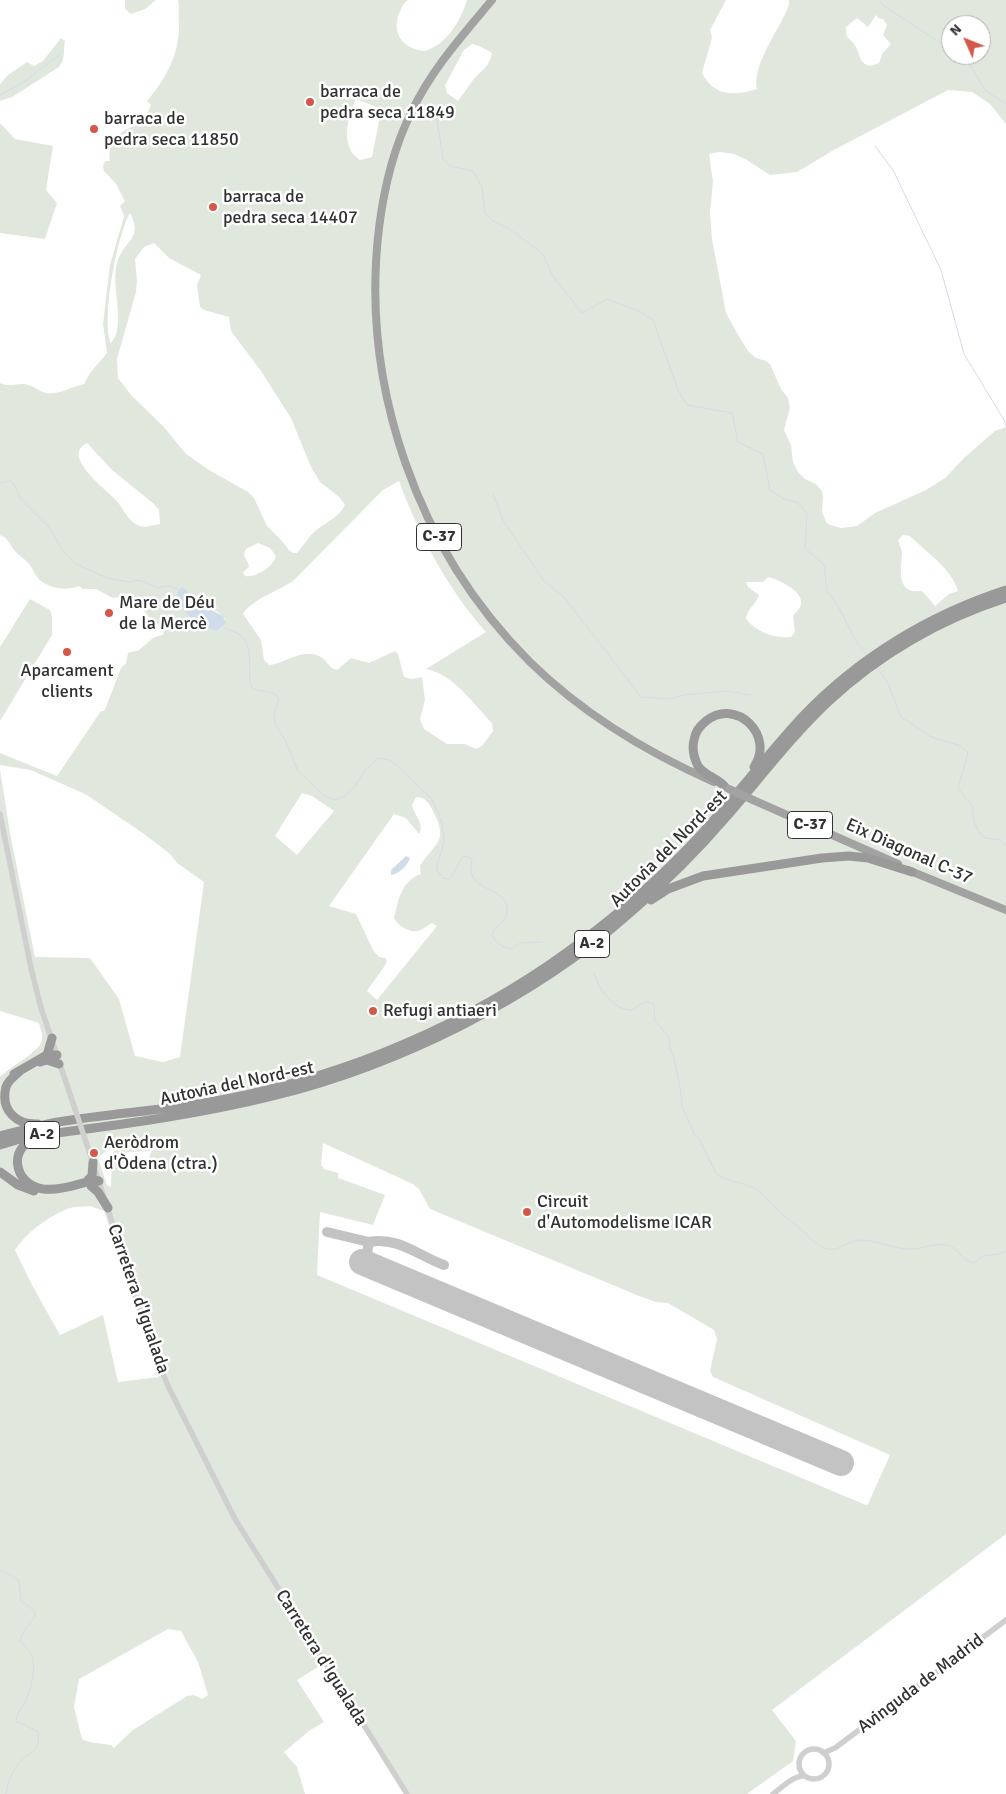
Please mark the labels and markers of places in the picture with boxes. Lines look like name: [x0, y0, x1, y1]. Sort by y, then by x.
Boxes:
place label: barraca de pedra seca 11849: [320, 81, 455, 124]
marker: barraca de pedra seca 11849: [304, 96, 316, 108]
place label: barraca de pedra seca 11850: [104, 108, 239, 150]
marker: barraca de pedra seca 11850: [88, 123, 100, 135]
place label: barraca de pedra seca 14407: [223, 186, 358, 228]
marker: barraca de pedra seca 14407: [207, 201, 219, 213]
place label: Mare de Déu de la Mercè: [119, 592, 215, 634]
marker: Mare de Déu de la Mercè: [103, 607, 115, 619]
marker: Aparcament clients: [61, 646, 73, 658]
place label: Aparcament clients: [20, 660, 114, 702]
place label: Refugi antiaeri: [383, 1000, 497, 1022]
marker: Refugi antiaeri: [367, 1005, 379, 1017]
place label: Aeròdrom d'Òdena (ctra.): [104, 1132, 218, 1174]
marker: Aeròdrom d'Òdena (ctra.): [88, 1147, 100, 1159]
place label: Circuit d'Automodelisme ICAR: [537, 1191, 712, 1234]
marker: Circuit d'Automodelisme ICAR: [521, 1206, 533, 1218]

